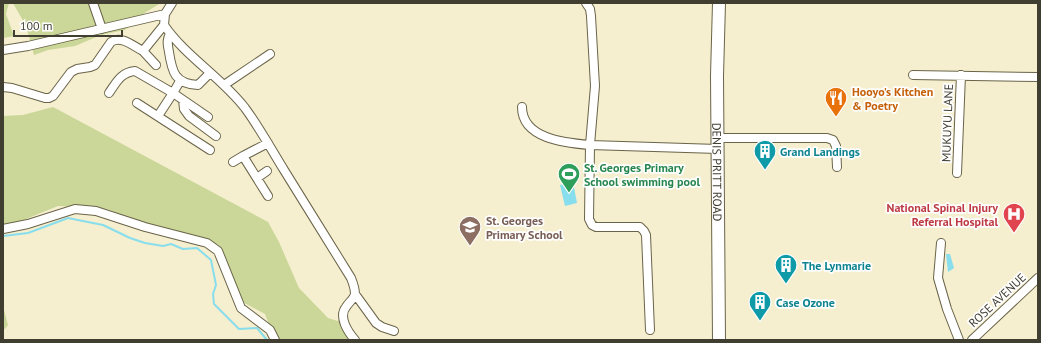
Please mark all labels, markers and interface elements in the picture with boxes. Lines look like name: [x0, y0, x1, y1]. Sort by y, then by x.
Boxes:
scale bar: [14, 12, 122, 38]
text: 100 m: [20, 18, 53, 33]
place label: Hooyo's Kitchen & Poetry: [852, 84, 933, 113]
street label: MUKUYU LANE: [938, 84, 956, 162]
restaurant icon: Hooyo's Kitchen & Poetry: [823, 85, 849, 118]
street label: DENIS PRITT ROAD: [710, 123, 726, 221]
building icon: Grand Landings: [752, 138, 778, 171]
place label: Grand Landings: [780, 144, 860, 159]
place label: St. Georges Primary School swimming pool: [584, 160, 700, 189]
sports icon: St. Georges Primary School swimming pool: [556, 161, 582, 194]
place label: National Spinal Injury Referral Hospital: [887, 200, 998, 229]
hospital icon: National Spinal Injury Referral Hospital: [1001, 201, 1027, 234]
place label: St. Georges Primary School: [486, 213, 563, 242]
school or university icon: St. Georges Primary School: [457, 214, 483, 247]
building icon: The Lynmarie: [773, 252, 799, 285]
place label: The Lynmarie: [802, 258, 871, 273]
street label: ROSE AVENUE: [965, 270, 1029, 330]
building icon: Case Ozone: [747, 289, 773, 322]
place label: Case Ozone: [776, 295, 835, 310]

